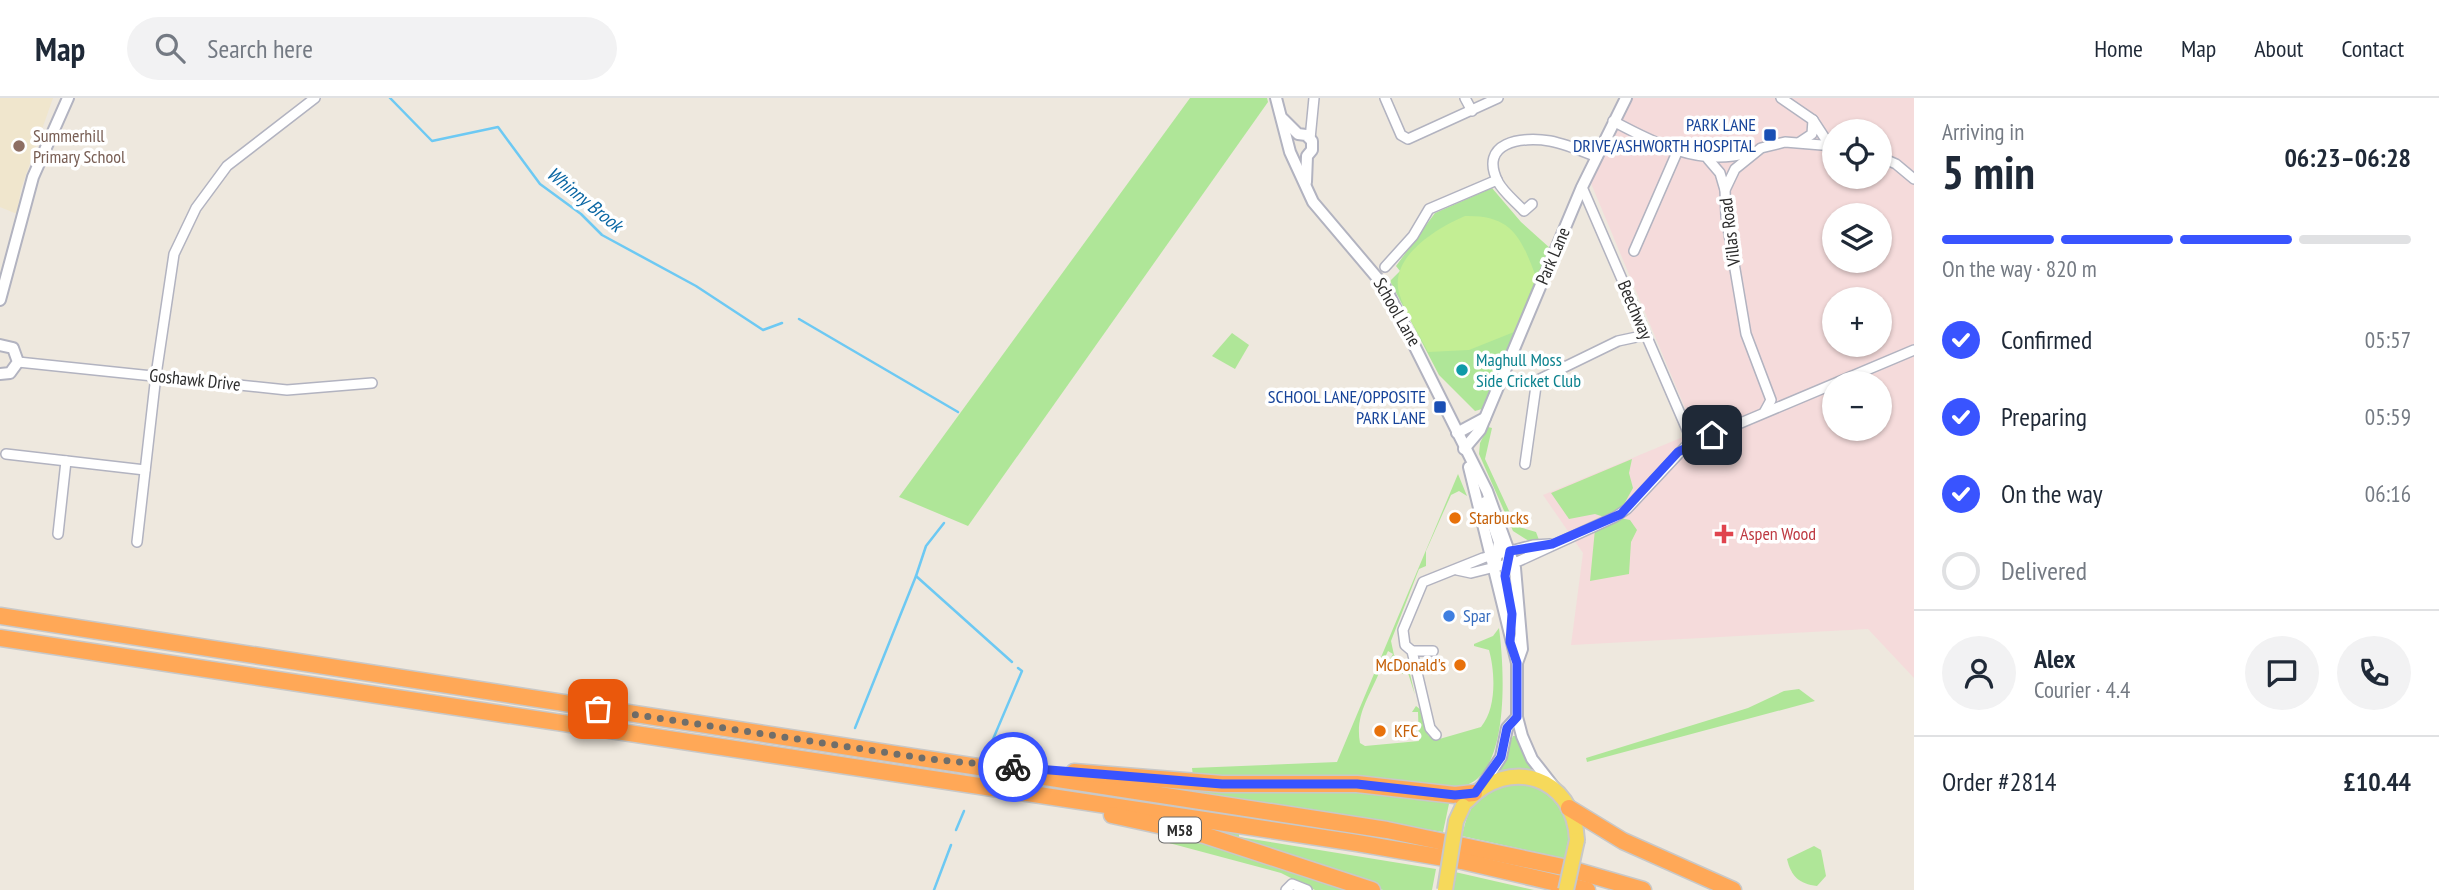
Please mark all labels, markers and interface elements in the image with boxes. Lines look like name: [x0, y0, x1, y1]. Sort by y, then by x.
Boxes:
search box: [127, 17, 617, 80]
text: Map: [35, 27, 85, 70]
icon: search: [151, 29, 189, 67]
text: Search here: [207, 32, 313, 65]
text: Home: [2094, 33, 2143, 64]
text: Map: [2181, 33, 2216, 64]
text: About: [2254, 33, 2303, 64]
text: Contact: [2341, 33, 2404, 64]
place label: PARK LANE DRIVE/ASHWORTH HOSPITAL: [1573, 113, 1757, 157]
text: Arriving in: [1942, 117, 2024, 146]
map controls: [1822, 119, 1892, 441]
button: locate: [1822, 119, 1892, 189]
place label: Summerhill Primary School: [33, 124, 126, 168]
marker: PARK LANE DRIVE/ASHWORTH HOSPITAL: [1762, 127, 1778, 143]
marker: Summerhill Primary School: [11, 138, 27, 154]
text: 06:23–06:28: [2284, 141, 2411, 174]
text: 5 min: [1942, 142, 2035, 202]
water label: Whinny Brook: [542, 161, 630, 238]
street label: Villas Road: [1714, 197, 1745, 268]
button: layers: [1822, 203, 1892, 273]
street label: Park Lane: [1530, 224, 1575, 288]
text: On the way · 820 m: [1942, 254, 2097, 283]
street label: School Lane: [1369, 273, 1426, 350]
street label: Beechway: [1613, 277, 1658, 343]
button: +: [1822, 287, 1892, 357]
icon: check: [1942, 321, 1980, 359]
text: Confirmed: [2001, 323, 2092, 356]
text: 05:57: [2365, 325, 2411, 354]
place label: Maghull Moss Side Cricket Club: [1476, 348, 1581, 392]
marker: Maghull Moss Side Cricket Club: [1454, 362, 1470, 378]
street label: Goshawk Drive: [148, 363, 242, 396]
button: −: [1822, 371, 1892, 441]
place label: SCHOOL LANE/OPPOSITE PARK LANE: [1268, 385, 1426, 429]
icon: check: [1942, 398, 1980, 436]
marker: SCHOOL LANE/OPPOSITE PARK LANE: [1432, 399, 1448, 415]
text: Preparing: [2001, 400, 2087, 433]
text: 05:59: [2365, 402, 2411, 431]
pin: [1682, 405, 1742, 465]
icon: home: [1693, 416, 1731, 454]
icon: check: [1942, 475, 1980, 513]
text: On the way: [2001, 477, 2103, 510]
text: 06:16: [2365, 479, 2411, 508]
place label: Starbucks: [1469, 506, 1529, 529]
marker: Starbucks: [1447, 510, 1463, 526]
place label: Aspen Wood: [1740, 522, 1816, 545]
marker: Aspen Wood: [1714, 524, 1734, 544]
text: Delivered: [2001, 554, 2087, 587]
place label: Spar: [1463, 604, 1491, 627]
marker: Spar: [1441, 608, 1457, 624]
button: person: [1942, 636, 2016, 710]
button: chat: [2245, 636, 2319, 710]
button: phone: [2337, 636, 2411, 710]
text: Alex: [2034, 642, 2075, 675]
place label: McDonald's: [1375, 653, 1446, 676]
marker: McDonald's: [1452, 657, 1468, 673]
text: Courier · 4.4: [2034, 675, 2130, 704]
pin: [568, 679, 628, 739]
icon: bag: [579, 690, 617, 728]
place label: KFC: [1394, 719, 1419, 742]
marker: KFC: [1372, 723, 1388, 739]
courier: [978, 732, 1048, 802]
icon: bike: [994, 748, 1032, 786]
text: Order #2814: [1942, 765, 2057, 798]
text: £10.44: [2343, 765, 2411, 798]
road number: M58: [1159, 818, 1201, 842]

